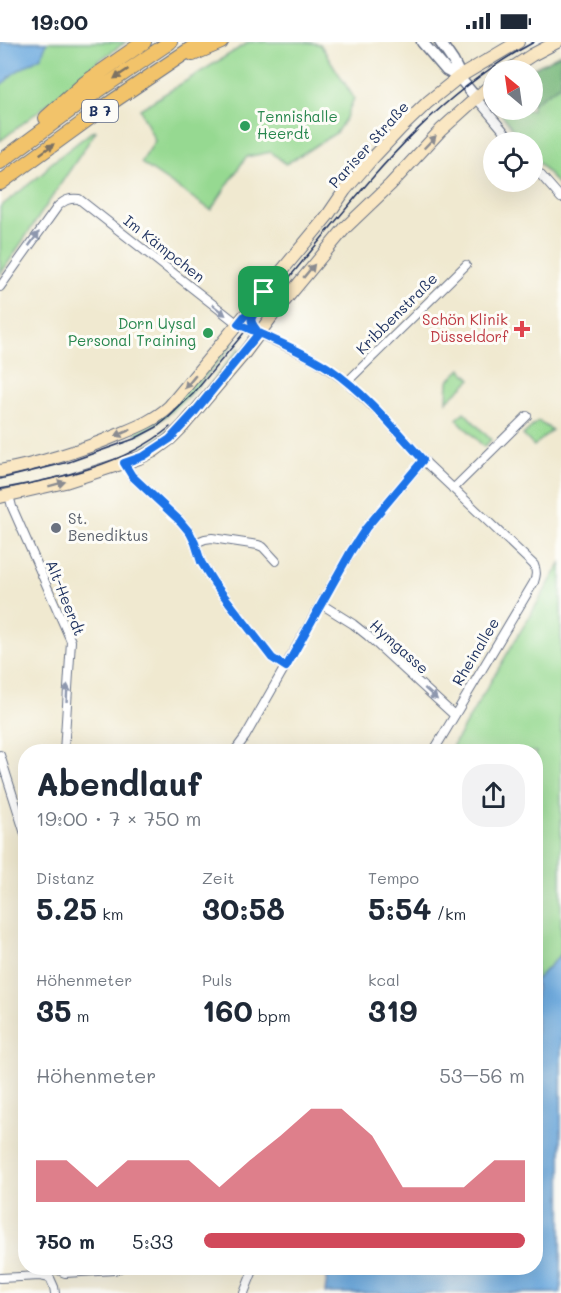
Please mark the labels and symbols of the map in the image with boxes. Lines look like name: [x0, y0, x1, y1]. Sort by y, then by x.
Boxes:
north arrow: [483, 60, 543, 120]
one-way arrow: [113, 69, 130, 80]
street label: Pariser Straße: [324, 97, 413, 192]
road number: B 7: [82, 100, 118, 122]
place label: Tennishalle Heerdt: [257, 106, 338, 143]
marker: Tennishalle Heerdt: [238, 119, 252, 133]
one-way arrow: [423, 135, 437, 150]
one-way arrow: [39, 143, 55, 155]
street label: Im Kämpchen: [120, 210, 209, 286]
one-way arrow: [28, 232, 40, 248]
one-way arrow: [302, 264, 315, 279]
pin: [238, 266, 289, 317]
street label: Kribbenstraße: [351, 268, 441, 358]
one-way arrow: [212, 303, 227, 315]
place label: Schön Klinik Düsseldorf: [422, 309, 509, 346]
place label: Dorn Uysal Personal Training: [68, 313, 196, 350]
marker: Schön Klinik Düsseldorf: [513, 320, 531, 338]
marker: Dorn Uysal Personal Training: [201, 326, 215, 340]
one-way arrow: [184, 374, 197, 389]
one-way arrow: [113, 428, 131, 438]
one-way arrow: [48, 478, 66, 488]
place label: St. Benediktus: [68, 508, 148, 545]
marker: St. Benediktus: [49, 521, 63, 535]
street label: Alt-Heerdt: [42, 557, 90, 638]
street label: Rheinallee: [447, 614, 503, 689]
street label: Hymgasse: [366, 615, 433, 678]
one-way arrow: [62, 684, 72, 703]
one-way arrow: [423, 687, 438, 700]

